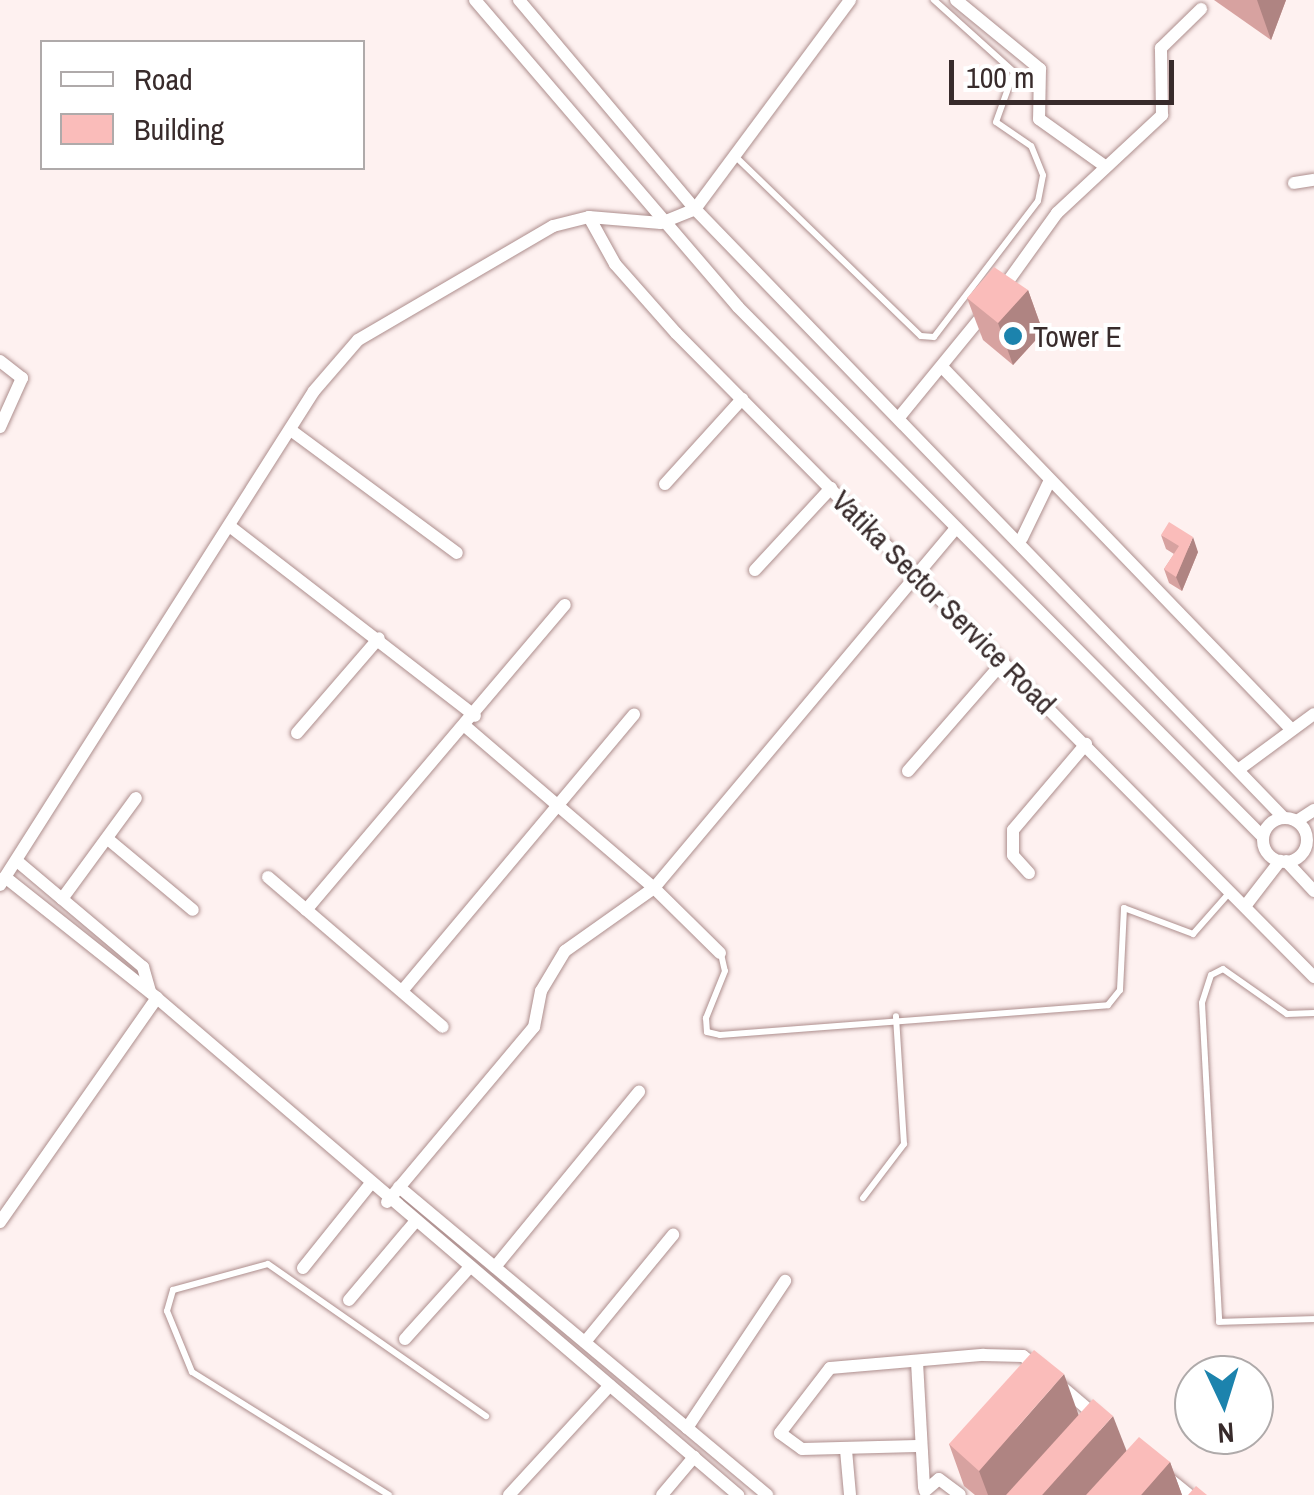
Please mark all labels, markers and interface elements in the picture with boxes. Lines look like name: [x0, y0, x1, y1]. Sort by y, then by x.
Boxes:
legend: [40, 40, 365, 170]
scale bar: [954, 40, 1179, 102]
text: 100 m: [966, 57, 1034, 97]
text: Road: [134, 59, 193, 99]
text: Building: [134, 109, 224, 149]
place label: Tower E: [1033, 318, 1122, 354]
marker: Tower E: [1002, 325, 1024, 347]
street label: Vatika Sector Service Road: [825, 483, 1063, 721]
north arrow: [1174, 1355, 1274, 1455]
text: N: [1216, 1413, 1236, 1452]

